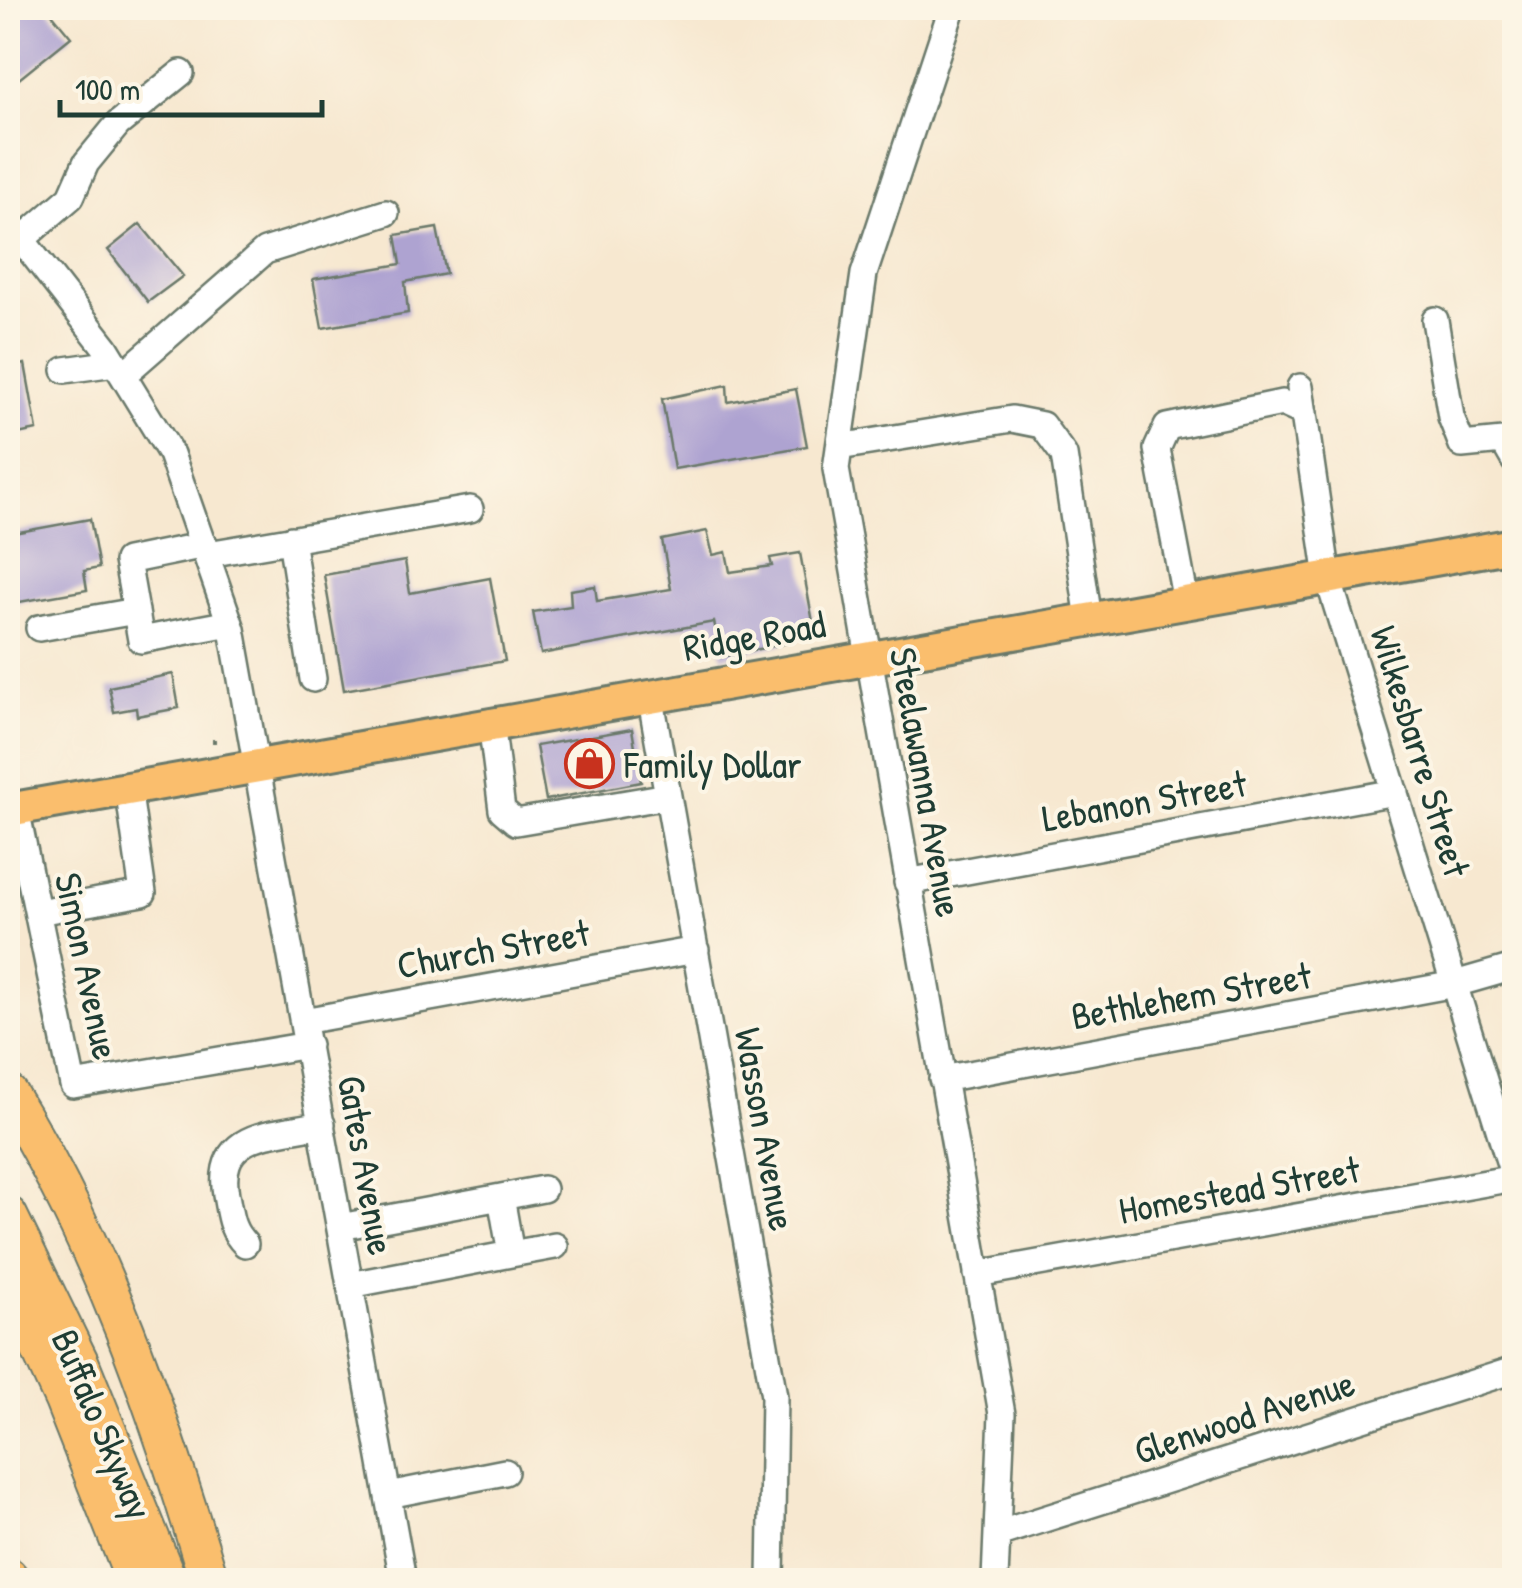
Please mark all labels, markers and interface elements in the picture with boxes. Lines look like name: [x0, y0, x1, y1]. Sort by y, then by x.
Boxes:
scale bar: [60, 55, 322, 117]
text: 100 m: [75, 69, 140, 109]
street label: Ridge Road: [679, 597, 829, 673]
street label: Wilkesbarre Street: [1358, 619, 1484, 884]
street label: Steelawanna Avenue: [878, 643, 976, 921]
shop icon: Family Dollar: [563, 738, 615, 790]
place label: Family Dollar: [623, 738, 802, 790]
street label: Lebanon Street: [1038, 756, 1251, 844]
street label: Simon Avenue: [43, 868, 133, 1064]
street label: Church Street: [393, 905, 594, 990]
street label: Bethlehem Street: [1067, 948, 1316, 1042]
street label: Wasson Avenue: [723, 1023, 809, 1235]
street label: Gates Avenue: [326, 1071, 408, 1259]
street label: Homestead Street: [1114, 1142, 1364, 1236]
street label: Buffalo Skyway: [40, 1321, 166, 1527]
street label: Glenwood Avenue: [1127, 1356, 1361, 1476]

